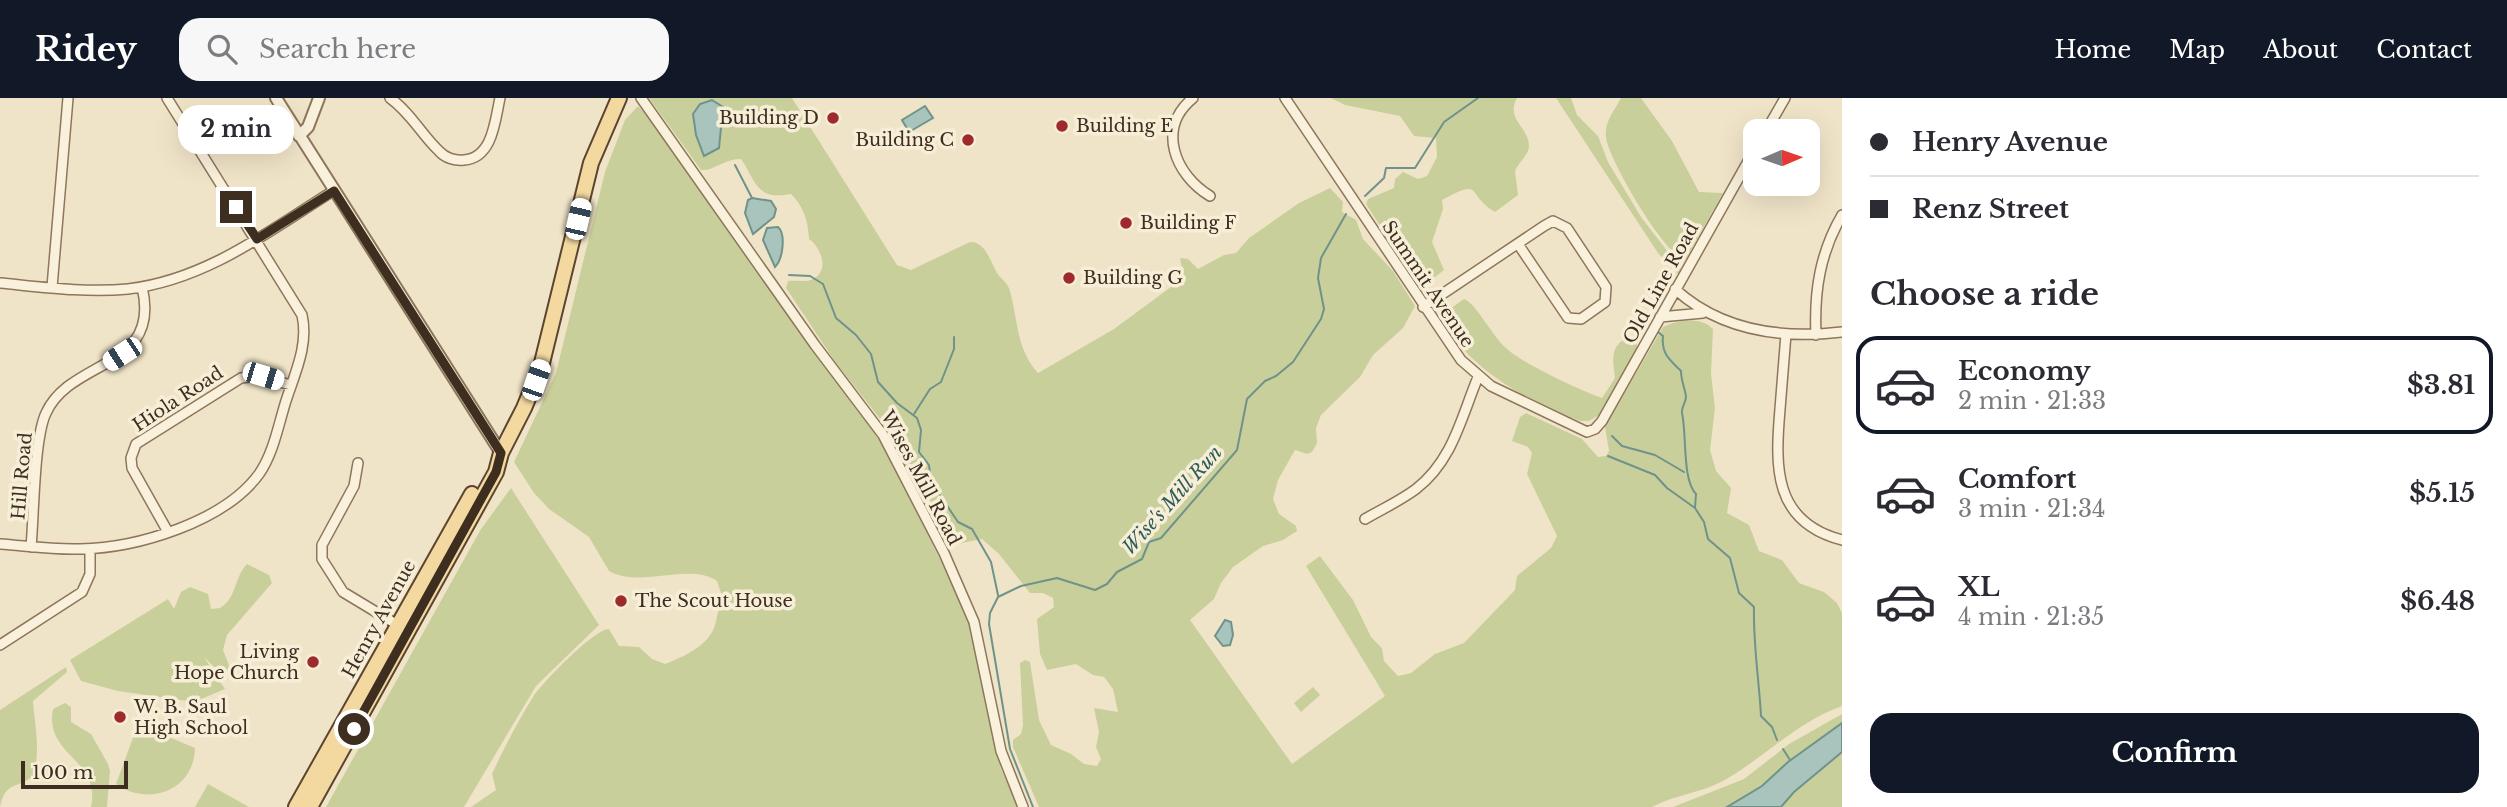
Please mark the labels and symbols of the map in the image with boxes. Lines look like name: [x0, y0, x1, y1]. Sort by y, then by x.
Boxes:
callout: 2 min: [178, 105, 294, 154]
place label: Building D: [719, 107, 819, 129]
marker: Building D: [825, 110, 841, 126]
place label: Building E: [1076, 115, 1173, 137]
marker: Building E: [1054, 118, 1070, 134]
north arrow: [1743, 119, 1820, 196]
place label: Building C: [855, 129, 954, 151]
marker: Building C: [960, 132, 976, 148]
route end: [220, 191, 252, 223]
car: [564, 196, 593, 242]
place label: Building F: [1140, 212, 1236, 234]
marker: Building F: [1118, 215, 1134, 231]
street label: Summit Avenue: [1377, 216, 1479, 352]
street label: Old Line Road: [1619, 219, 1703, 347]
place label: Building G: [1083, 267, 1183, 289]
marker: Building G: [1061, 270, 1077, 286]
car: [99, 334, 146, 374]
car: [520, 357, 553, 403]
car: [240, 360, 287, 392]
street label: Hiola Road: [129, 362, 227, 436]
street label: Wises Mill Road: [876, 406, 966, 549]
street label: Hill Road: [7, 431, 37, 521]
water label: Wise's Mill Run: [1117, 441, 1227, 559]
street label: Henry Avenue: [338, 556, 420, 682]
place label: The Scout House: [635, 590, 793, 612]
marker: The Scout House: [613, 593, 629, 609]
place label: Living Hope Church: [174, 641, 299, 684]
marker: Living Hope Church: [305, 654, 321, 670]
place label: W. B. Saul High School: [133, 696, 248, 739]
marker: W. B. Saul High School: [112, 709, 128, 725]
route start: [338, 713, 370, 745]
scale bar: [21, 758, 128, 790]

